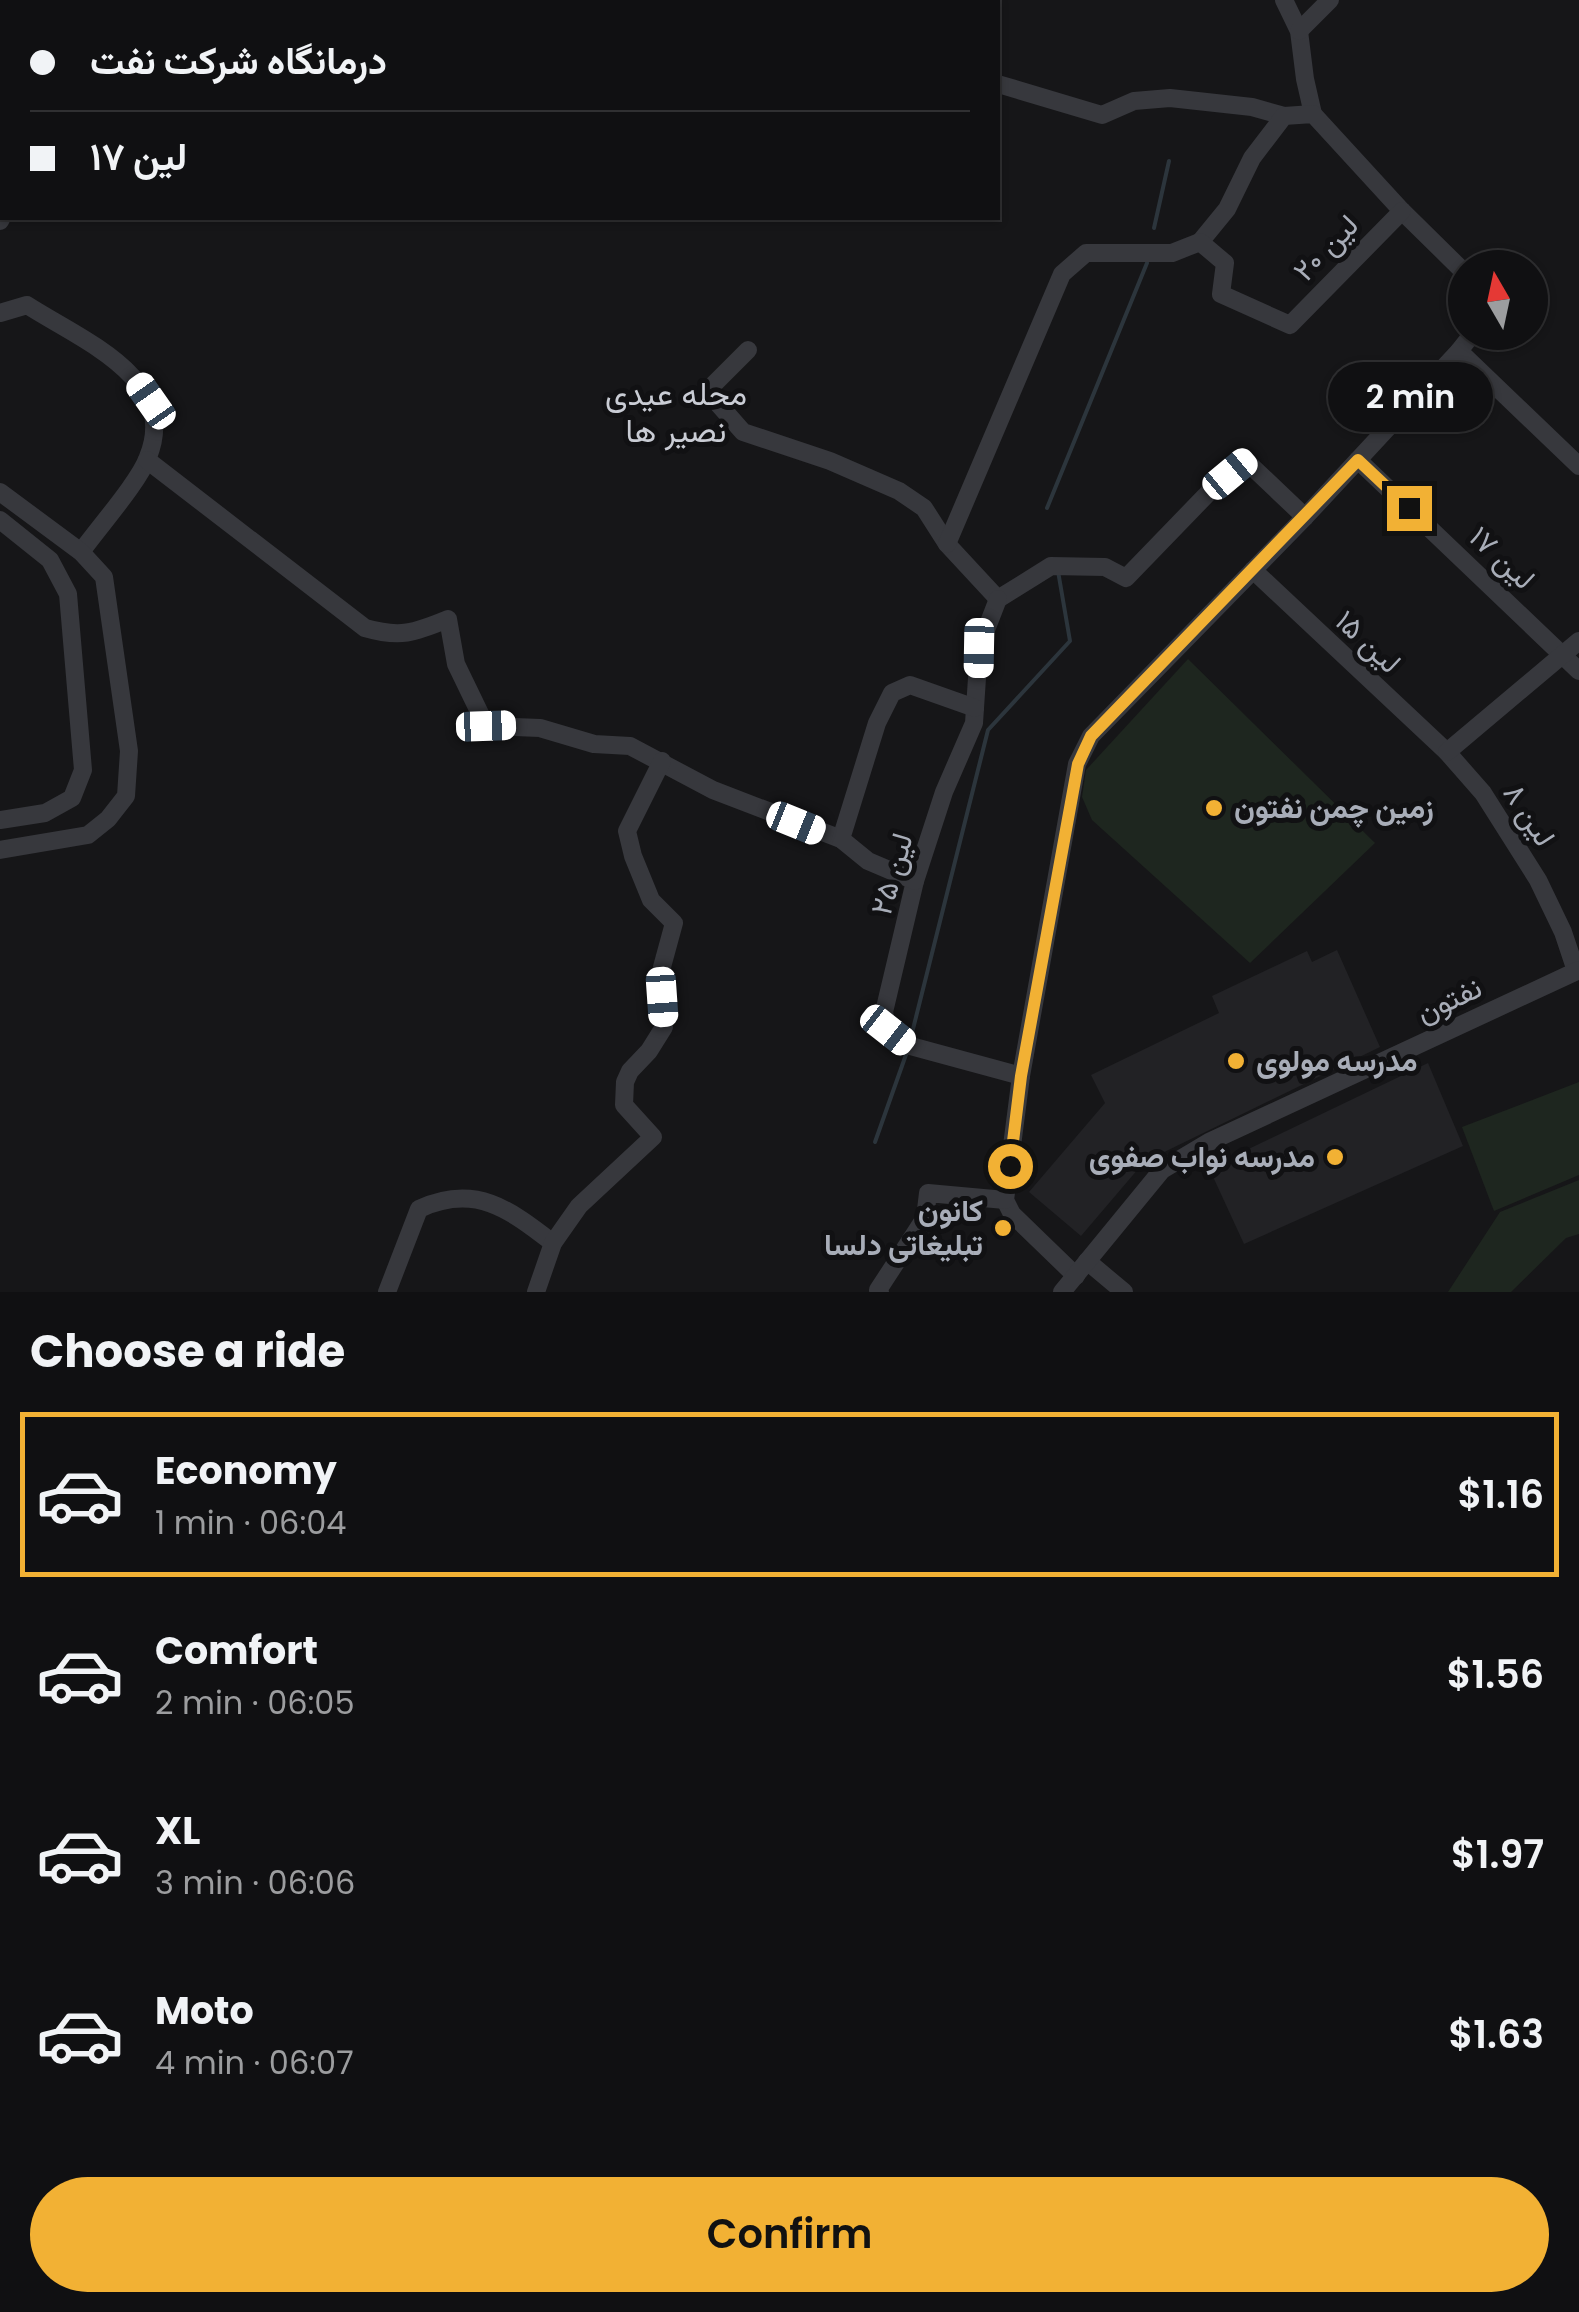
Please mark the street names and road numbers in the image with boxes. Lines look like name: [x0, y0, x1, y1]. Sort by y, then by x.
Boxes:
street label: لین ۲۰: [1283, 204, 1368, 291]
street label: لین ۱۷: [1460, 516, 1545, 599]
street label: لین ۱۵: [1326, 600, 1411, 683]
street label: لین ۸: [1493, 775, 1566, 855]
street label: لین ۲۵: [859, 828, 924, 920]
street label: نفتون: [1409, 966, 1489, 1033]

